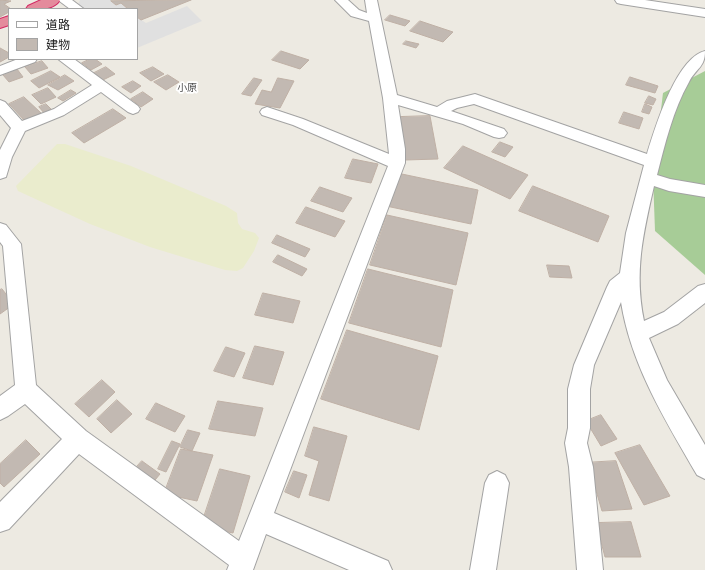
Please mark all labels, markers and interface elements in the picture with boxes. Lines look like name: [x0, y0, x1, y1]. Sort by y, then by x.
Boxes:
legend: [8, 8, 138, 60]
text: 道路: [46, 17, 70, 33]
text: 建物: [46, 37, 70, 53]
district label: 小原: [177, 82, 197, 94]

